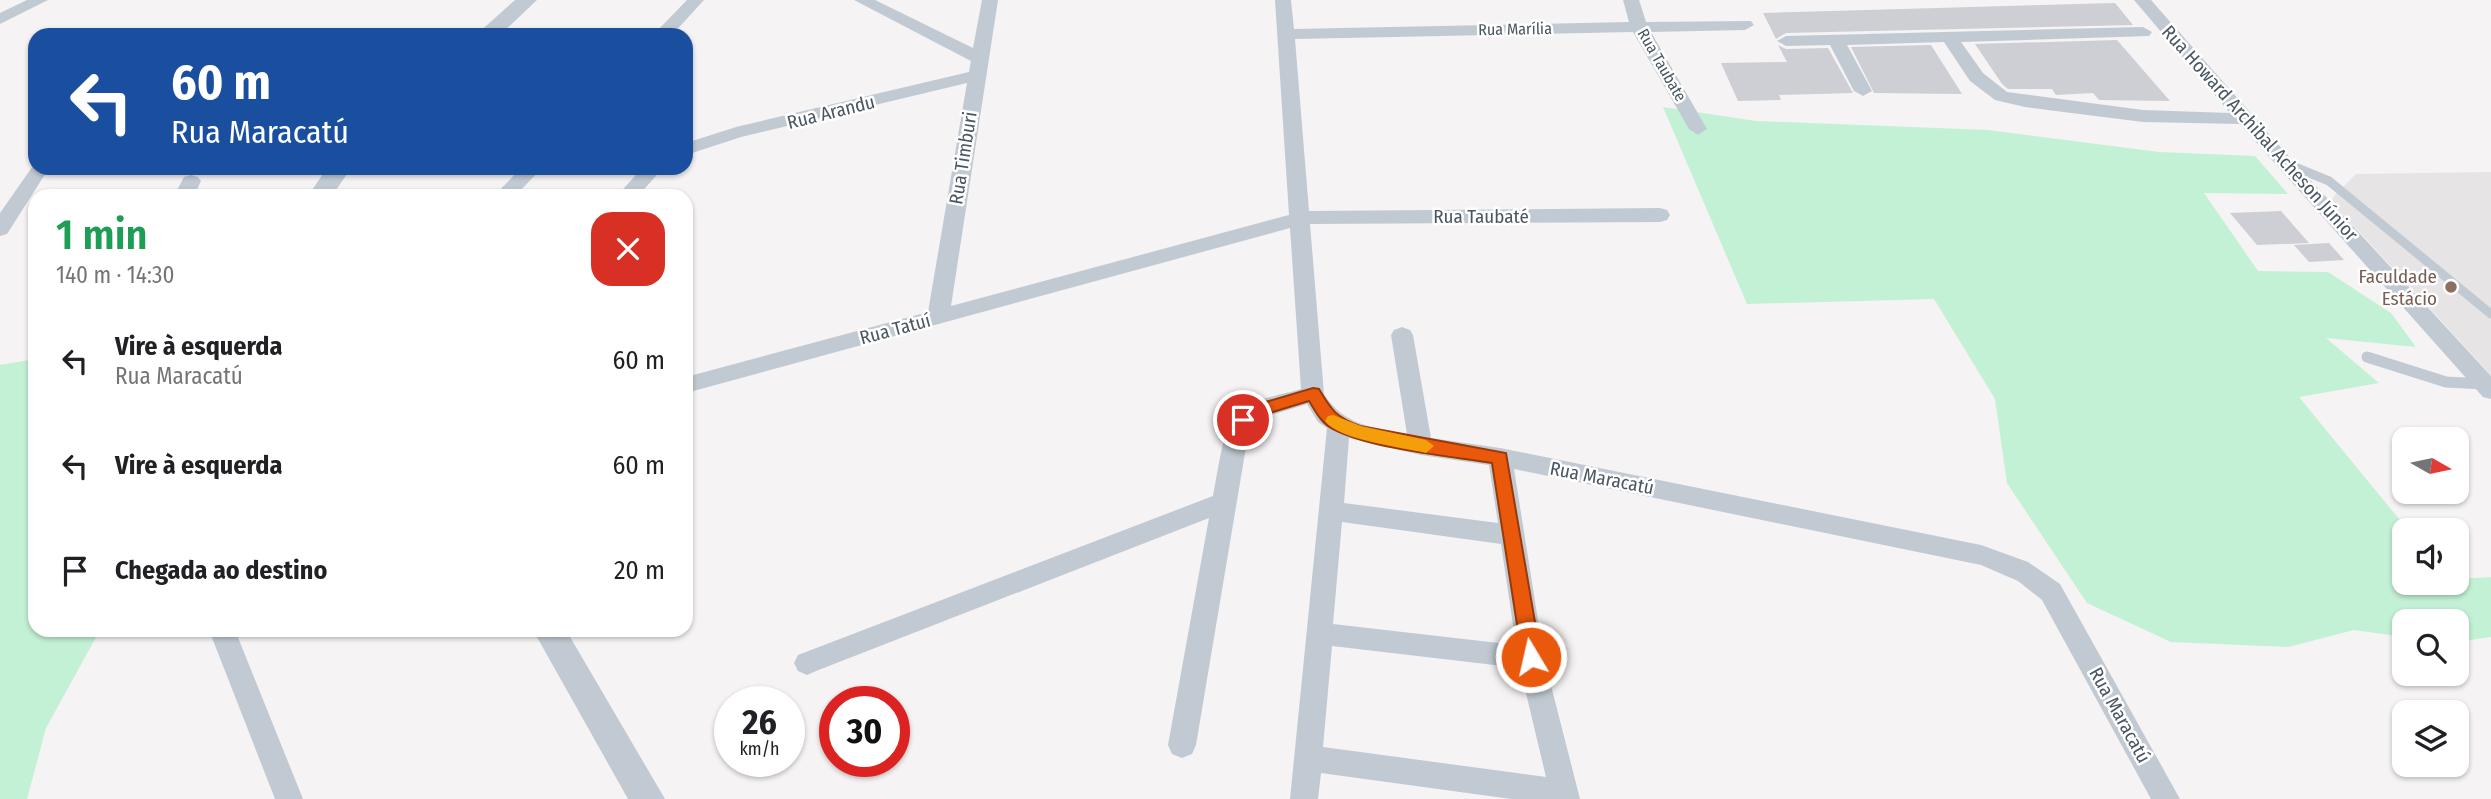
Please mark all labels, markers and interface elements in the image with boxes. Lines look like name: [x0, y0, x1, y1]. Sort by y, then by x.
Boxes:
street label: Rua Marília: [1478, 19, 1552, 39]
street label: Rua Howard Archibal Acheson Júnior: [2157, 20, 2363, 246]
street label: Rua Taubate: [1634, 25, 1690, 105]
text: 60 m: [171, 53, 271, 112]
icon: left: [56, 56, 147, 147]
street label: Rua Arandu: [785, 90, 877, 134]
street label: Rua Timburi: [944, 110, 982, 206]
text: Rua Maracatú: [171, 113, 349, 151]
street label: Rua Taubaté: [1433, 205, 1529, 228]
text: 1 min: [56, 210, 147, 260]
button: close: [591, 212, 665, 286]
text: 140 m · 14:30: [56, 261, 174, 289]
place label: Faculdade Estácio: [2359, 265, 2437, 310]
marker: Faculdade Estácio: [2443, 279, 2459, 295]
street label: Rua Tatuí: [857, 308, 933, 349]
text: Vire à esquerda: [115, 331, 282, 362]
icon: left: [56, 342, 94, 380]
text: 60 m: [612, 345, 665, 376]
text: Rua Maracatú: [115, 362, 243, 390]
pin: [1213, 390, 1273, 450]
icon: arrive: [1224, 401, 1262, 439]
north arrow: [2392, 427, 2469, 504]
map controls: [2392, 427, 2469, 777]
icon: left: [56, 447, 94, 485]
text: Vire à esquerda: [115, 450, 282, 481]
text: 60 m: [612, 450, 665, 481]
street label: Rua Maracatú: [1548, 457, 1656, 499]
button: sound: [2392, 518, 2469, 595]
icon: arrive: [56, 552, 94, 590]
text: Chegada ao destino: [115, 555, 327, 586]
text: 20 m: [614, 555, 665, 586]
button: search: [2392, 609, 2469, 686]
position arrow: [1494, 620, 1568, 694]
street label: Rua Maracatú: [2084, 663, 2156, 767]
speed limit sign: 30: [819, 686, 910, 777]
button: layers: [2392, 700, 2469, 777]
text: 26: [742, 701, 777, 743]
text: km/h: [739, 738, 780, 760]

